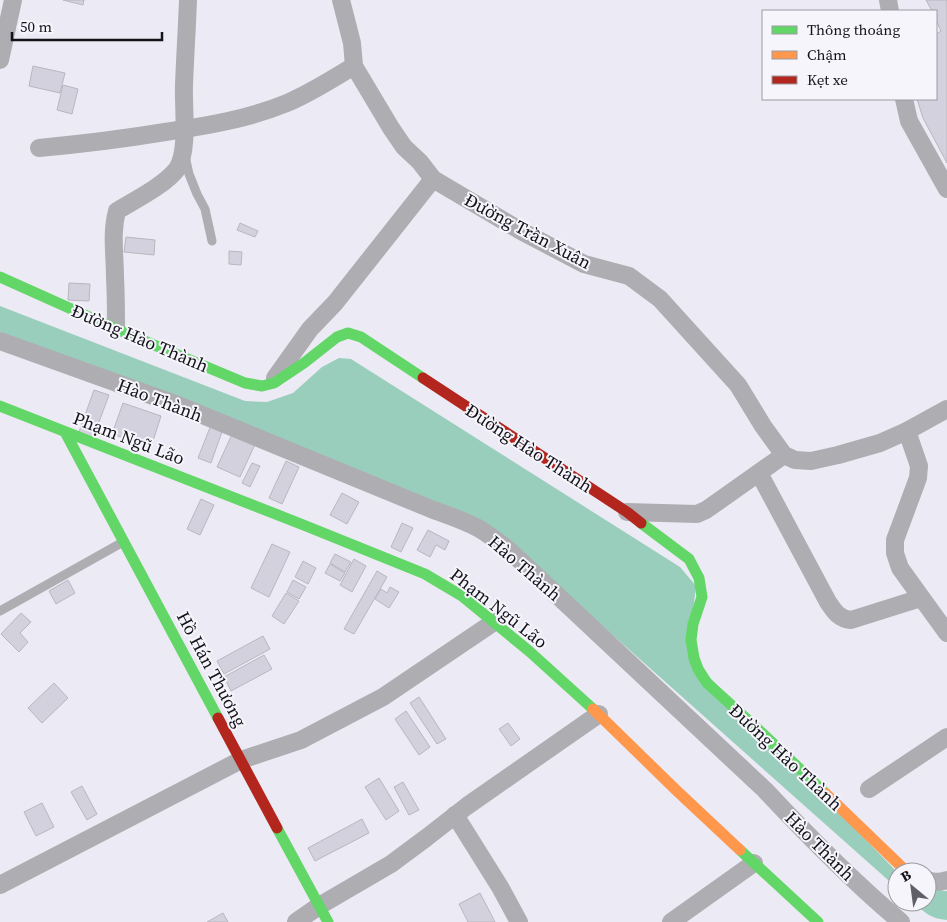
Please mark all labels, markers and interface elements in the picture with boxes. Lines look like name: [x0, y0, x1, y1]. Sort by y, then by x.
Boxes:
scale bar: [12, 10, 162, 42]
legend: [762, 10, 937, 100]
text: 50 m: [20, 16, 52, 37]
text: Thông thoáng: [807, 19, 900, 40]
text: Chậm: [807, 44, 847, 65]
text: Kẹt xe: [807, 69, 848, 90]
street label: Đường Trần Xuân: [460, 187, 596, 275]
street label: Đường Hào Thành: [68, 298, 213, 378]
street label: Hào Thành: [114, 372, 206, 428]
street label: Đường Hào Thành: [461, 398, 598, 499]
street label: Phạm Ngũ Lão: [70, 405, 188, 471]
street label: Hào Thành: [483, 529, 567, 607]
street label: Phạm Ngũ Lão: [445, 562, 553, 654]
street label: Hồ Hán Thương: [171, 607, 253, 731]
street label: Đường Hào Thành: [724, 698, 848, 816]
street label: Hào Thành: [780, 806, 860, 886]
north arrow: [887, 862, 937, 912]
text: B: [897, 865, 915, 887]

